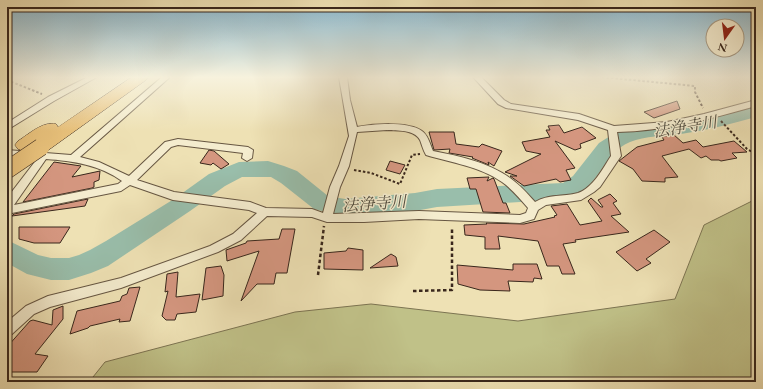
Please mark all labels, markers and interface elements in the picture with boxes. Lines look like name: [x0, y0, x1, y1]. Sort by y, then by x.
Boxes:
north arrow: [705, 18, 745, 58]
text: N: [716, 40, 729, 56]
water label: 法浄寺川: [652, 111, 720, 142]
water label: 法浄寺川: [341, 191, 409, 216]

